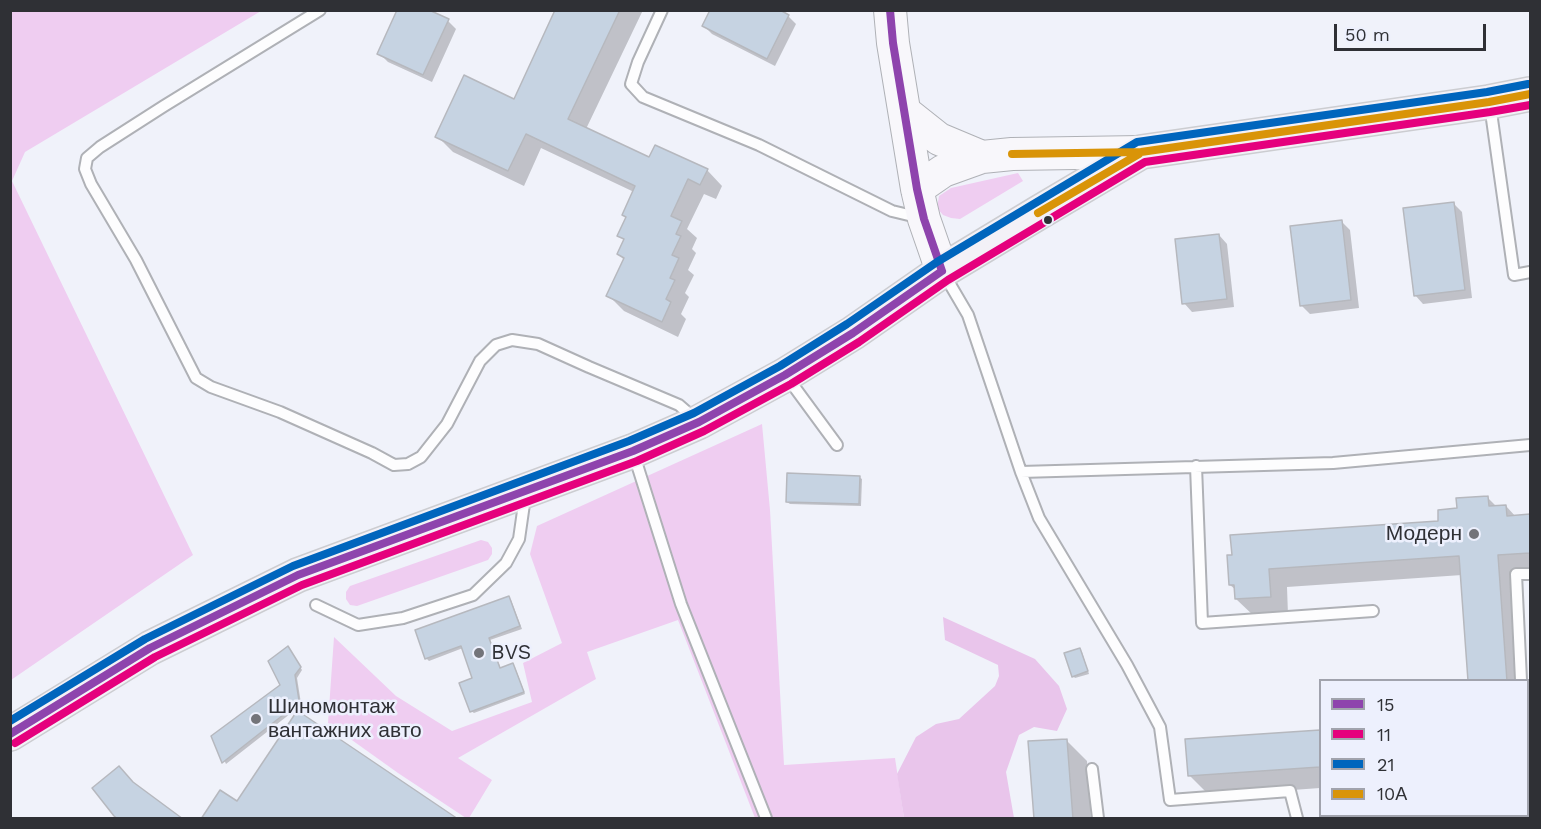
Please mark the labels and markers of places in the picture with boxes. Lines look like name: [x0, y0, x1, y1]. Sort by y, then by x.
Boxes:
unlabelled marker: [1042, 214, 1054, 226]
place label: Модерн: [1386, 521, 1462, 547]
marker: Модерн: [1467, 527, 1481, 541]
place label: BVS: [491, 640, 531, 666]
marker: BVS: [472, 646, 486, 660]
place label: Шиномонтаж вантажних авто: [268, 694, 422, 744]
marker: Шиномонтаж вантажних авто: [249, 712, 263, 726]

